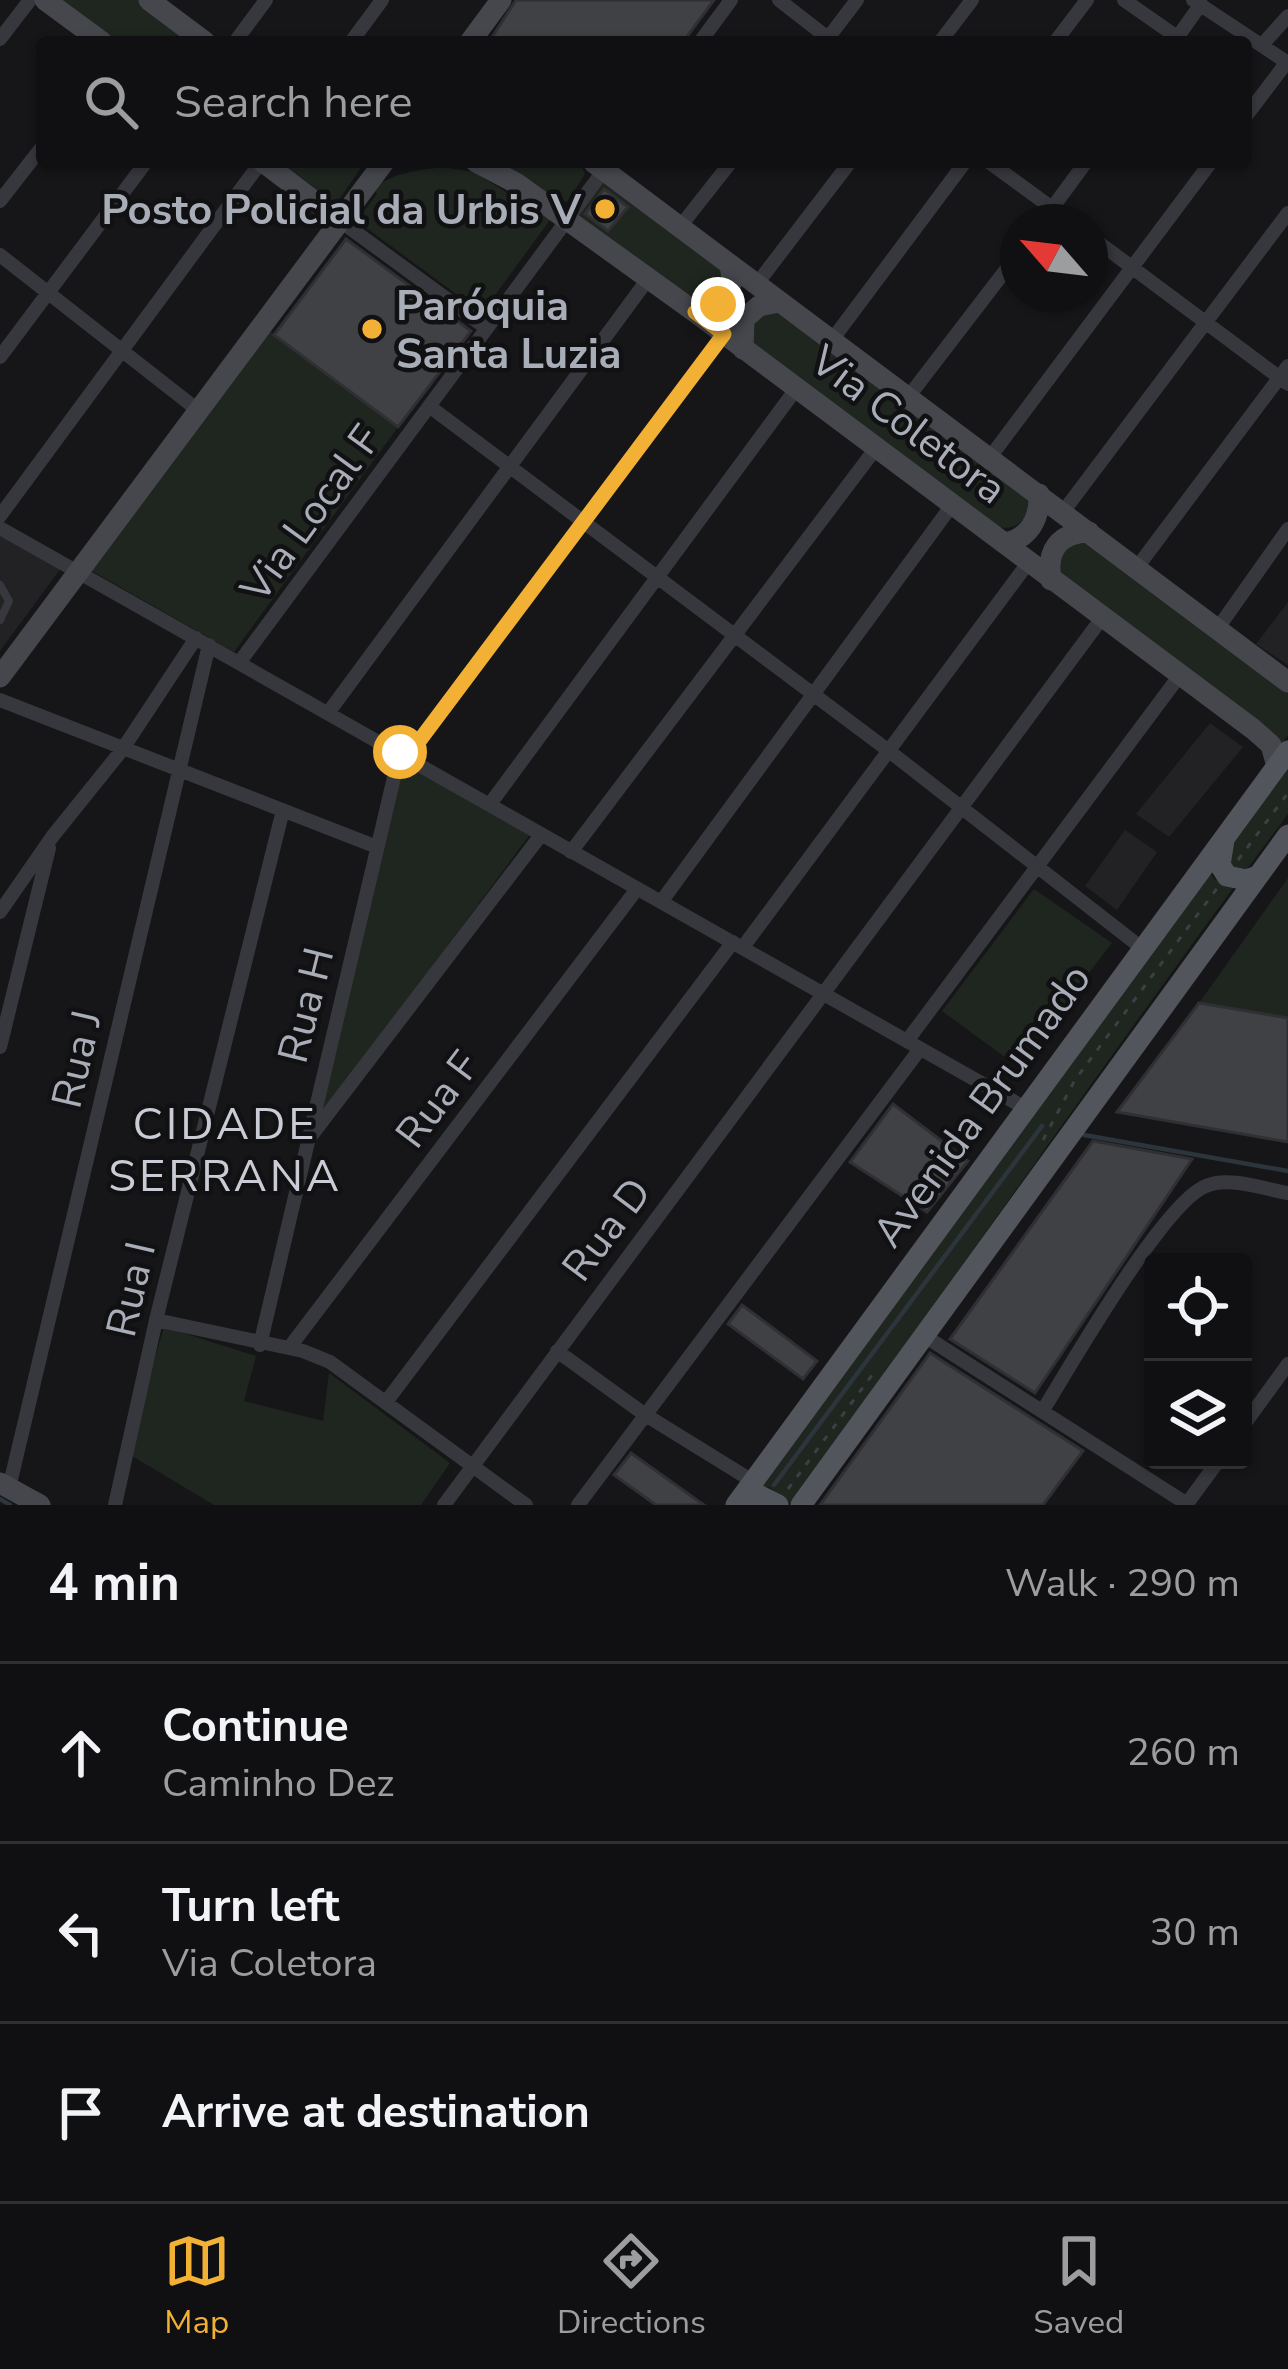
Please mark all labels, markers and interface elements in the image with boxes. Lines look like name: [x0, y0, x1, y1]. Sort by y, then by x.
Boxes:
search box: [36, 36, 1252, 168]
icon: search: [78, 69, 144, 135]
text: Search here: [174, 72, 413, 133]
place label: Posto Policial da Urbis V: [101, 182, 582, 239]
marker: Posto Policial da Urbis V: [592, 196, 618, 222]
north arrow: [1000, 204, 1108, 312]
route end: [691, 277, 745, 331]
place label: Paróquia Santa Luzia: [396, 278, 622, 383]
marker: Paróquia Santa Luzia: [359, 316, 385, 342]
street label: Via Coletora: [798, 332, 1018, 518]
street label: Via Local F: [227, 414, 395, 615]
route start: [373, 725, 427, 779]
street label: Rua H: [265, 942, 348, 1069]
street label: Avenida Brumado: [860, 953, 1104, 1259]
street label: Rua J: [39, 1005, 116, 1114]
street label: Rua F: [383, 1040, 493, 1160]
district label: CIDADE SERRANA: [108, 1094, 342, 1207]
street label: Rua D: [550, 1166, 665, 1293]
street label: Rua I: [93, 1236, 170, 1342]
map controls: [1144, 1253, 1252, 1469]
button: locate: [1144, 1253, 1252, 1361]
button: layers: [1144, 1361, 1252, 1469]
text: 4 min: [48, 1548, 180, 1618]
text: Walk · 290 m: [1005, 1557, 1240, 1610]
text: Continue: [162, 1696, 349, 1757]
icon: ahead: [48, 1720, 114, 1786]
text: 260 m: [1126, 1726, 1240, 1779]
text: Caminho Dez: [162, 1757, 394, 1810]
text: Turn left: [162, 1876, 340, 1937]
icon: left: [48, 1900, 114, 1966]
text: 30 m: [1150, 1906, 1240, 1959]
text: Via Coletora: [162, 1937, 377, 1990]
icon: arrive: [48, 2080, 114, 2146]
text: Arrive at destination: [162, 2082, 590, 2143]
tab: Map: [164, 2228, 230, 2345]
tab: Directions: [557, 2228, 706, 2345]
tab: Saved: [1033, 2228, 1124, 2345]

